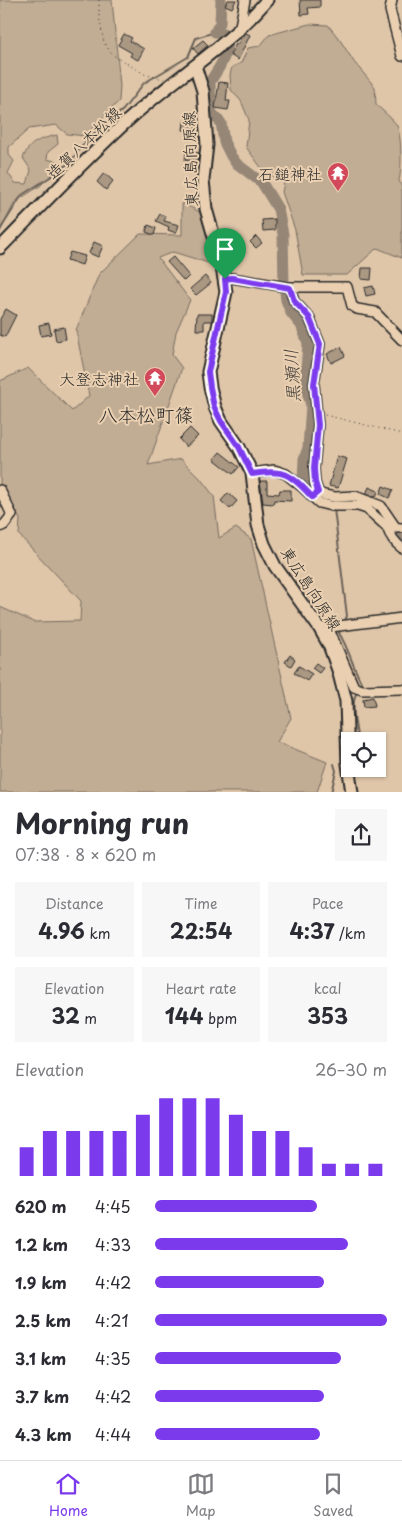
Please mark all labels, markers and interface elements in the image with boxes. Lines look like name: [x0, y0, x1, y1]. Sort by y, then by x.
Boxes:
street label: 造賀八本松線: [40, 100, 126, 184]
street label: 東広島向原線: [175, 111, 203, 207]
place label: 石鎚神社: [258, 161, 322, 185]
temple icon: 石鎚神社: [326, 161, 350, 192]
pin: [204, 228, 246, 279]
icon: arrive: [211, 235, 239, 263]
water label: 黒瀬川: [276, 348, 306, 404]
place label: 大登志神社: [59, 366, 139, 390]
temple icon: 大登志神社: [143, 366, 167, 397]
district label: 八本松町篠: [98, 400, 194, 428]
street label: 東広島向原線: [276, 541, 348, 635]
map controls: [341, 732, 386, 777]
button: locate: [341, 732, 386, 777]
text: Morning run: [15, 801, 189, 844]
button: share: [335, 809, 387, 861]
text: 07:38 · 8 × 620 m: [15, 842, 156, 866]
text: Distance: [45, 893, 104, 914]
text: Time: [184, 893, 218, 914]
text: Pace: [312, 893, 343, 914]
text: 4.96: [38, 914, 85, 946]
text: 22:54: [170, 914, 232, 946]
text: 4:37: [289, 914, 334, 946]
text: km: [85, 923, 111, 944]
text: /km: [334, 923, 366, 944]
text: Elevation: [44, 978, 105, 999]
text: Heart rate: [166, 978, 236, 999]
text: kcal: [314, 978, 342, 999]
text: 32: [52, 999, 80, 1031]
text: 144: [165, 999, 204, 1031]
text: 353: [307, 999, 348, 1031]
text: m: [80, 1008, 97, 1029]
text: bpm: [204, 1008, 237, 1029]
text: Elevation: [15, 1057, 84, 1081]
text: 26–30 m: [315, 1057, 387, 1081]
text: 620 m: [15, 1194, 66, 1218]
text: 4:45: [95, 1194, 131, 1218]
text: 1.2 km: [15, 1232, 68, 1256]
text: 4:33: [95, 1232, 131, 1256]
text: 1.9 km: [15, 1270, 67, 1294]
text: 4:42: [95, 1270, 131, 1294]
text: 2.5 km: [15, 1308, 71, 1332]
text: 4:21: [95, 1308, 129, 1332]
text: 3.1 km: [15, 1346, 66, 1370]
text: 4:35: [95, 1346, 131, 1370]
text: 3.7 km: [15, 1384, 69, 1408]
text: 4:42: [95, 1384, 131, 1408]
text: 4.3 km: [15, 1422, 72, 1446]
text: 4:44: [95, 1422, 131, 1446]
tab: Home: [49, 1470, 88, 1521]
tab: Map: [186, 1470, 216, 1521]
tab: Saved: [313, 1470, 353, 1521]

